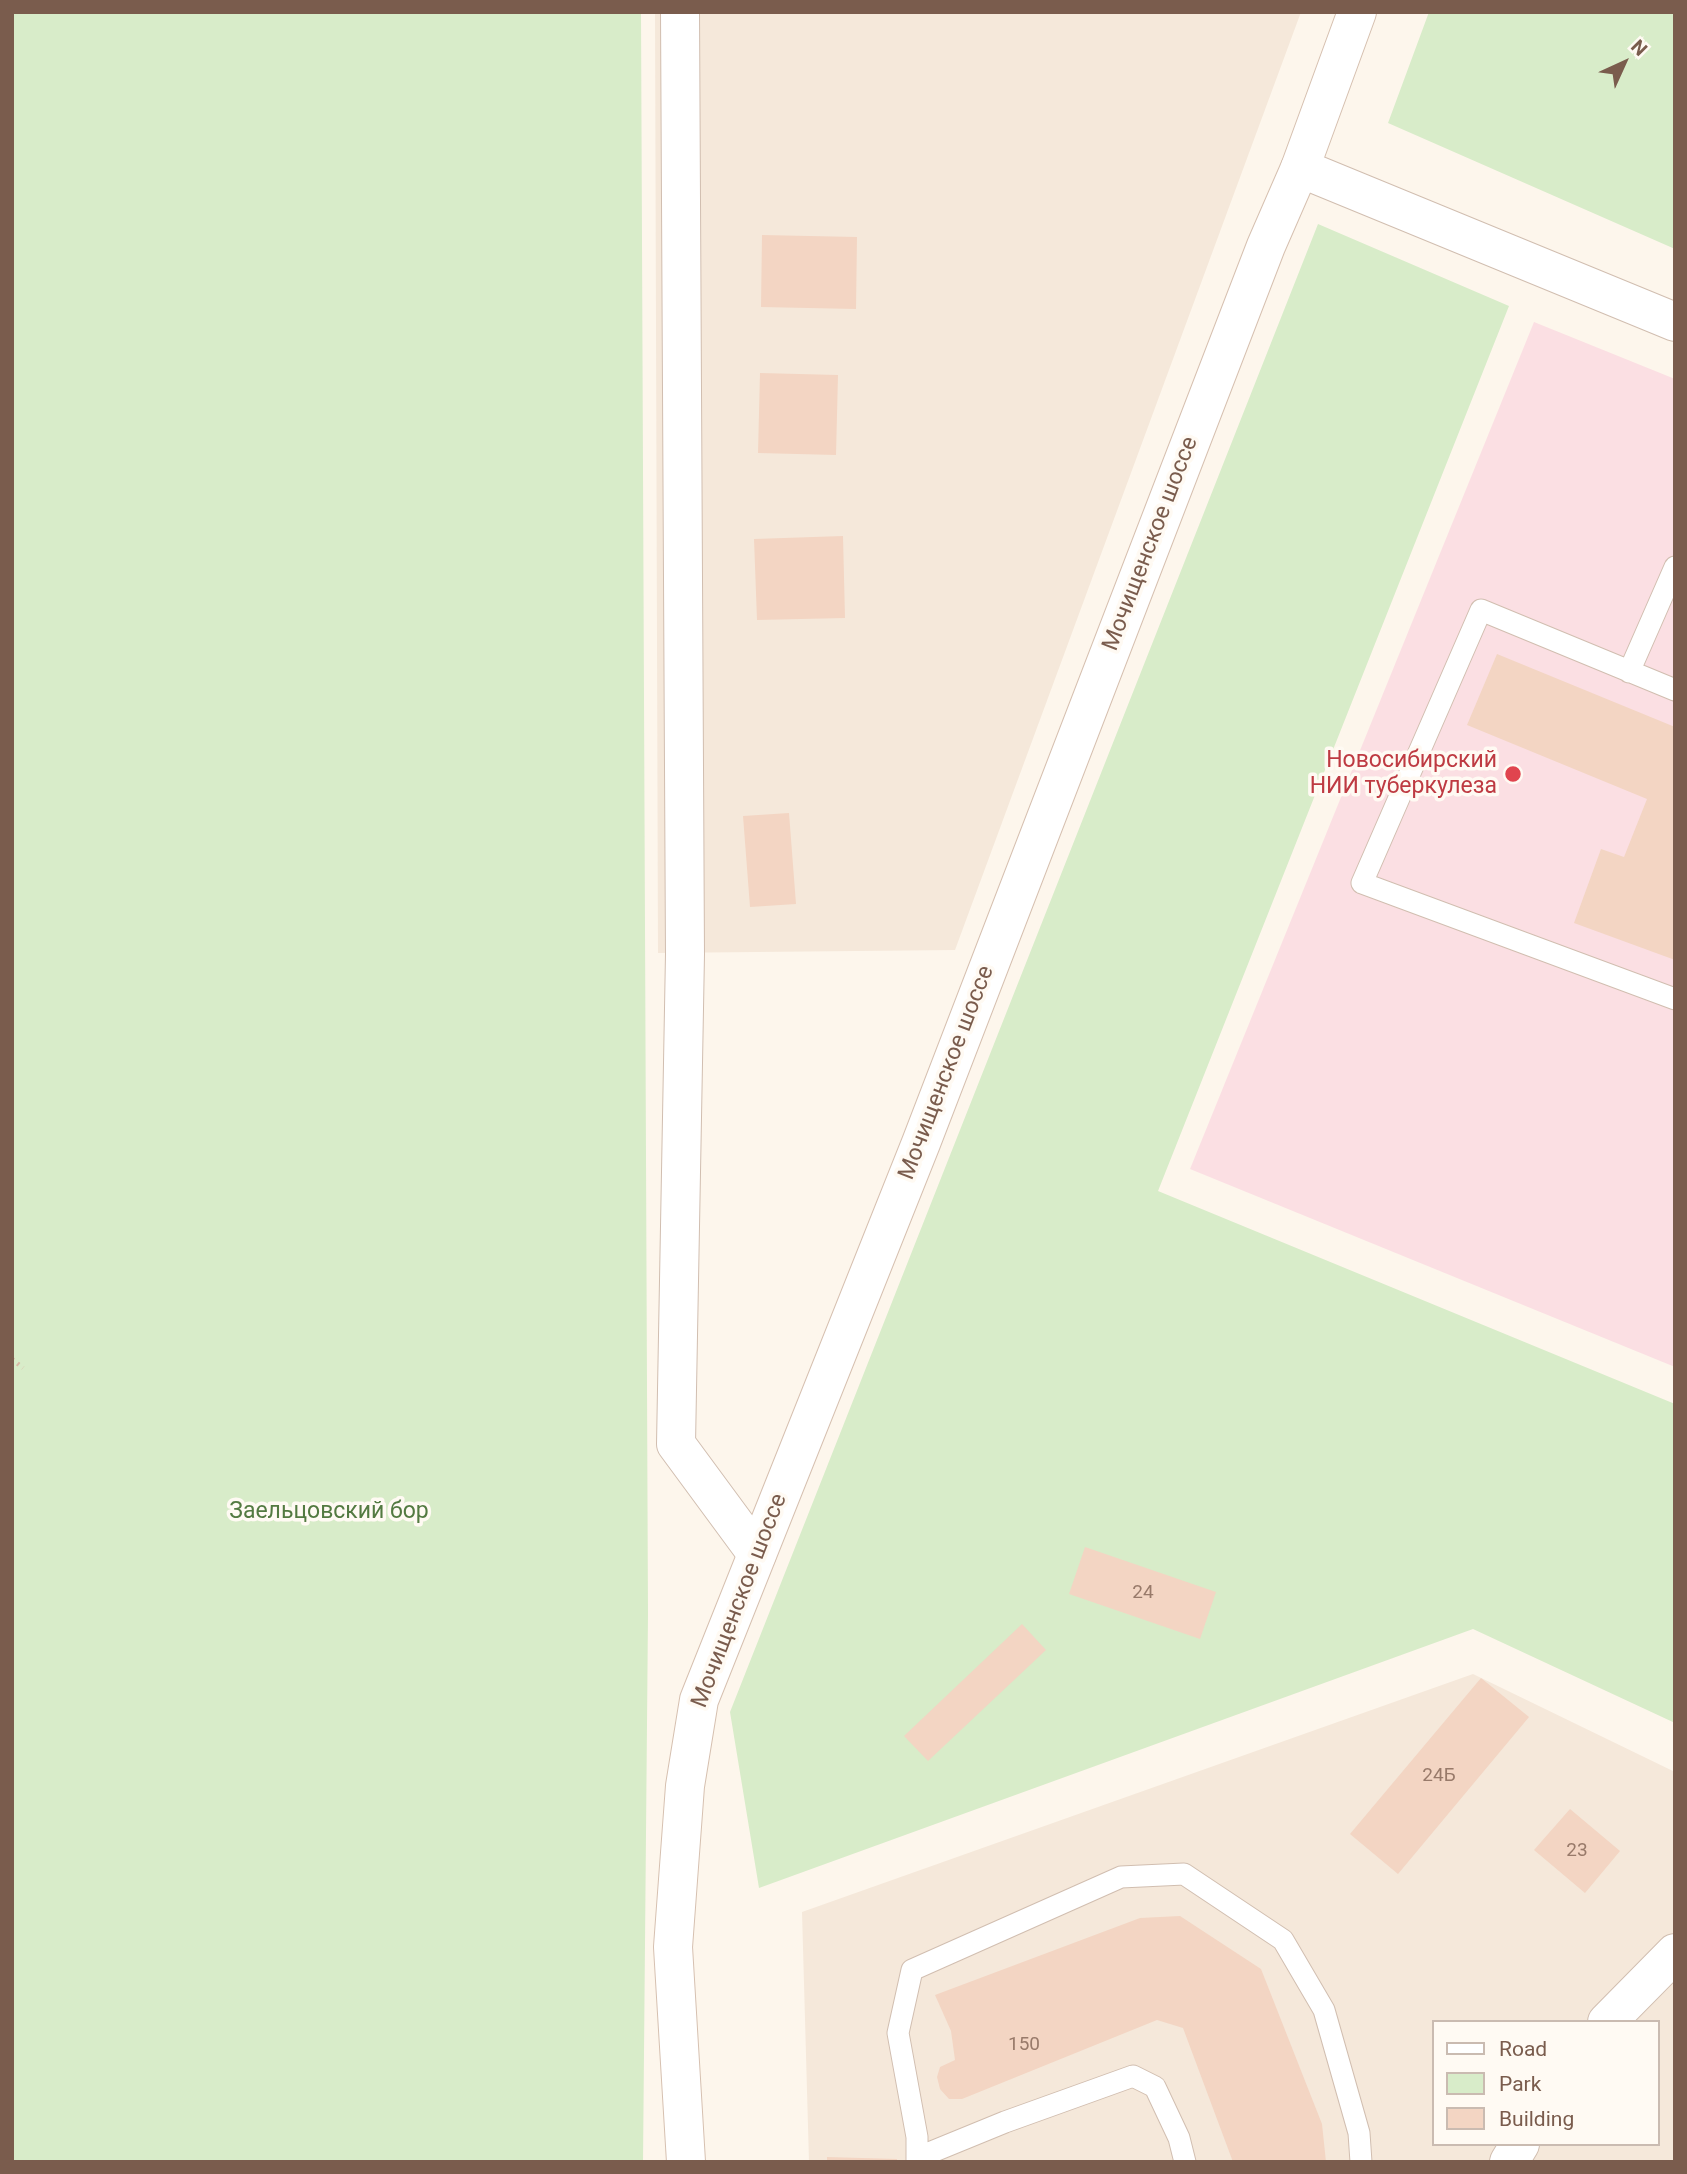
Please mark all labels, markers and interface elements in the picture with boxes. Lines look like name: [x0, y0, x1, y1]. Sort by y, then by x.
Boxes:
north arrow: [1589, 28, 1659, 98]
text: N: [1626, 35, 1652, 61]
street label: Мочищенское шоссе: [1097, 433, 1205, 655]
place label: Новосибирский НИИ туберкулеза: [1310, 747, 1497, 801]
marker: Новосибирский НИИ туберкулеза: [1503, 764, 1523, 784]
street label: Мочищенское шоссе: [893, 962, 1001, 1184]
street label: Мочищенское шоссе: [686, 1490, 794, 1712]
park label: Заельцовский бор: [229, 1498, 429, 1526]
house number: 24: [1132, 1582, 1154, 1604]
house number: 24Б: [1422, 1765, 1456, 1787]
house number: 23: [1566, 1840, 1588, 1862]
legend: [1432, 2020, 1659, 2146]
house number: 150: [1008, 2034, 1040, 2056]
text: Road: [1499, 2037, 1547, 2061]
text: Park: [1499, 2072, 1541, 2096]
text: Building: [1499, 2107, 1574, 2131]

